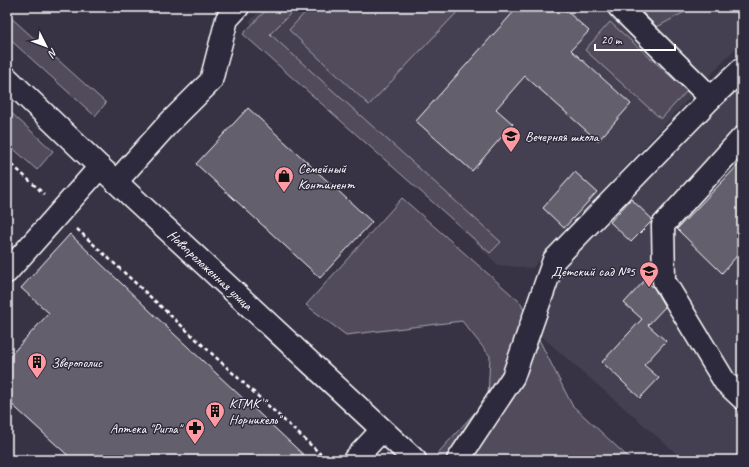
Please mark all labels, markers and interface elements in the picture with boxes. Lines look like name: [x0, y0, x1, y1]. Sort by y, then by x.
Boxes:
north arrow: [26, 26, 66, 66]
scale bar: [595, 26, 675, 52]
text: 20 m: [601, 32, 623, 48]
text: N: [44, 45, 61, 62]
school or university icon: Вечерняя школа: [500, 125, 522, 153]
place label: Вечерняя школа: [525, 128, 600, 145]
place label: Семейный Континент: [298, 160, 356, 193]
shop icon: Семейный Континент: [273, 165, 295, 193]
street label: Новопроложенная улица: [164, 226, 257, 314]
school or university icon: Детский сад №5: [638, 260, 660, 288]
place label: Детский сад №5: [551, 263, 636, 280]
building icon: Зверополис: [26, 351, 48, 379]
place label: Зверополис: [51, 354, 103, 371]
place label: КГМК " Норникель": [229, 395, 283, 428]
building icon: КГМК " Норникель": [204, 400, 226, 428]
pharmacy icon: Аптека "Ригла": [184, 417, 206, 445]
place label: Аптека "Ригла": [110, 420, 184, 437]

